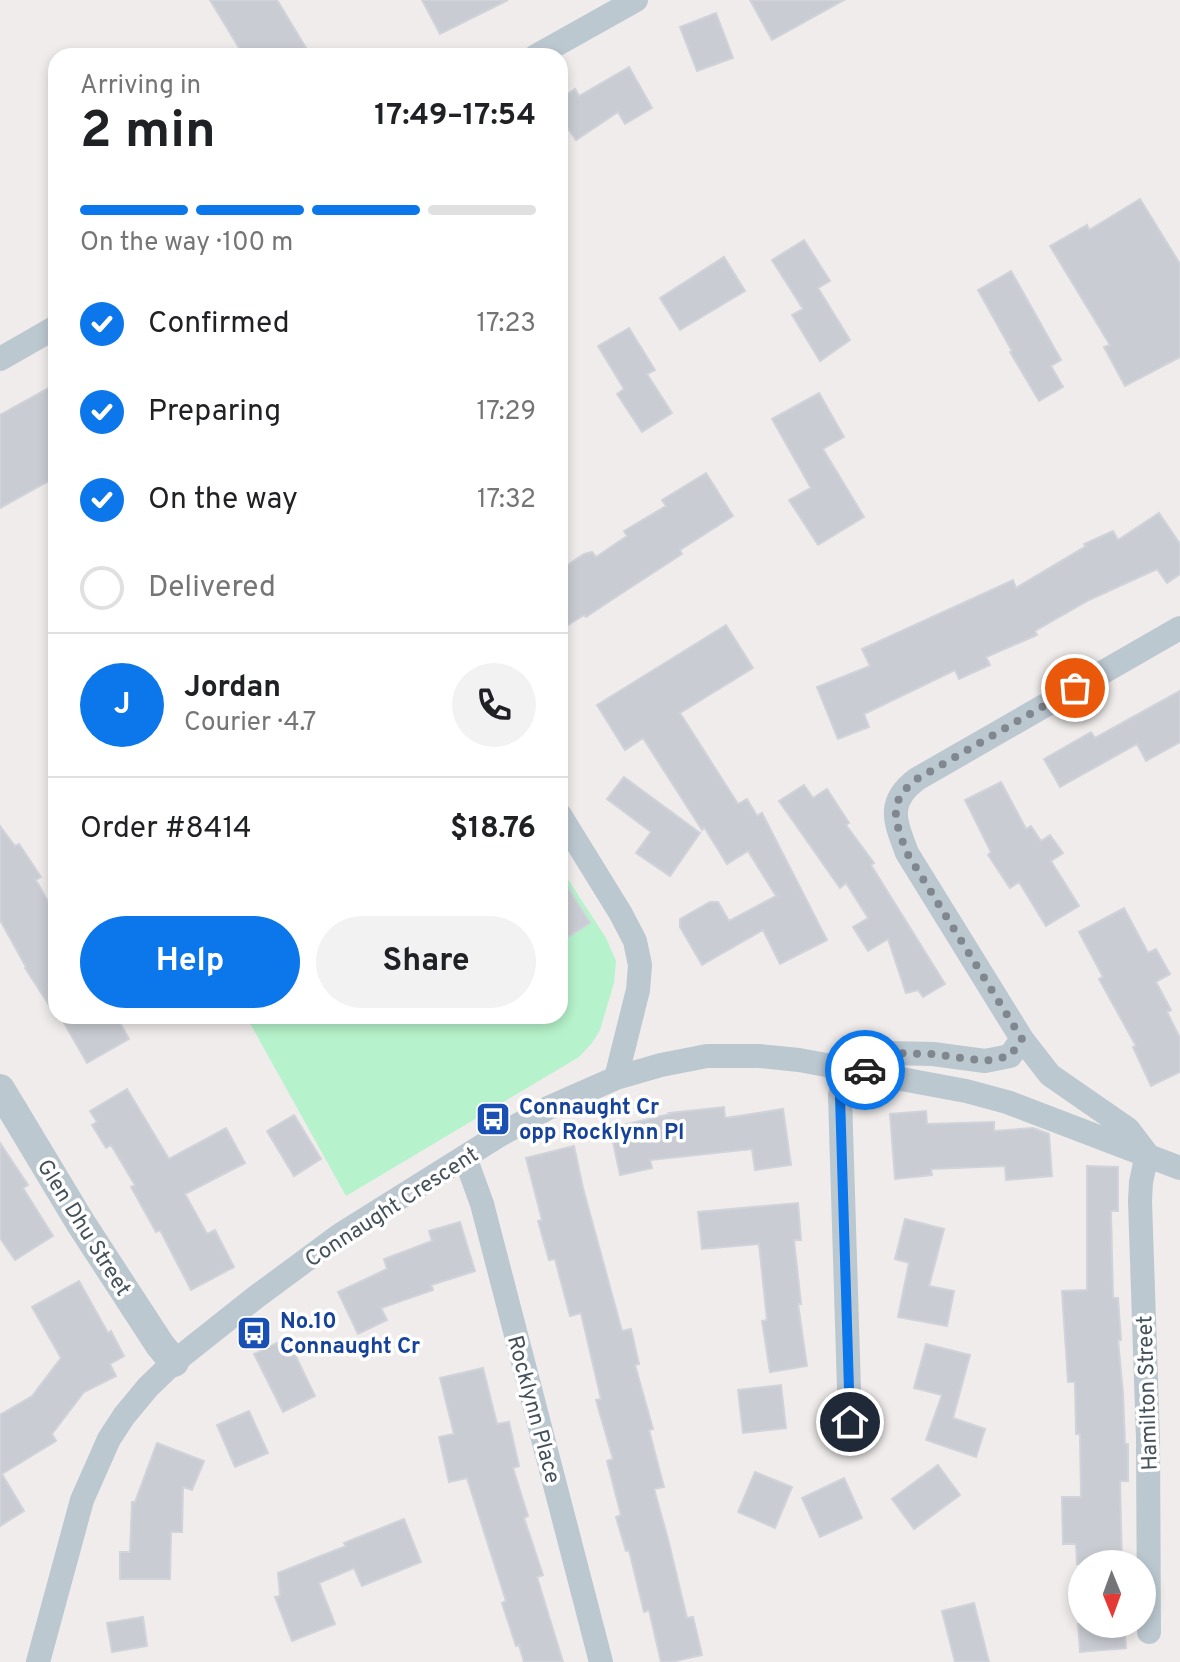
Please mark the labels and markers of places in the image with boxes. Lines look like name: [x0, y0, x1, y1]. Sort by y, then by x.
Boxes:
pin: [1041, 654, 1109, 722]
place label: Connaught Cr opp Rocklynn Pl: [519, 1095, 684, 1147]
bus stop icon: Connaught Cr opp Rocklynn Pl: [474, 1100, 512, 1138]
place label: No.10 Connaught Cr: [280, 1309, 420, 1361]
bus stop icon: No.10 Connaught Cr: [235, 1314, 273, 1352]
pin: [816, 1388, 884, 1456]

